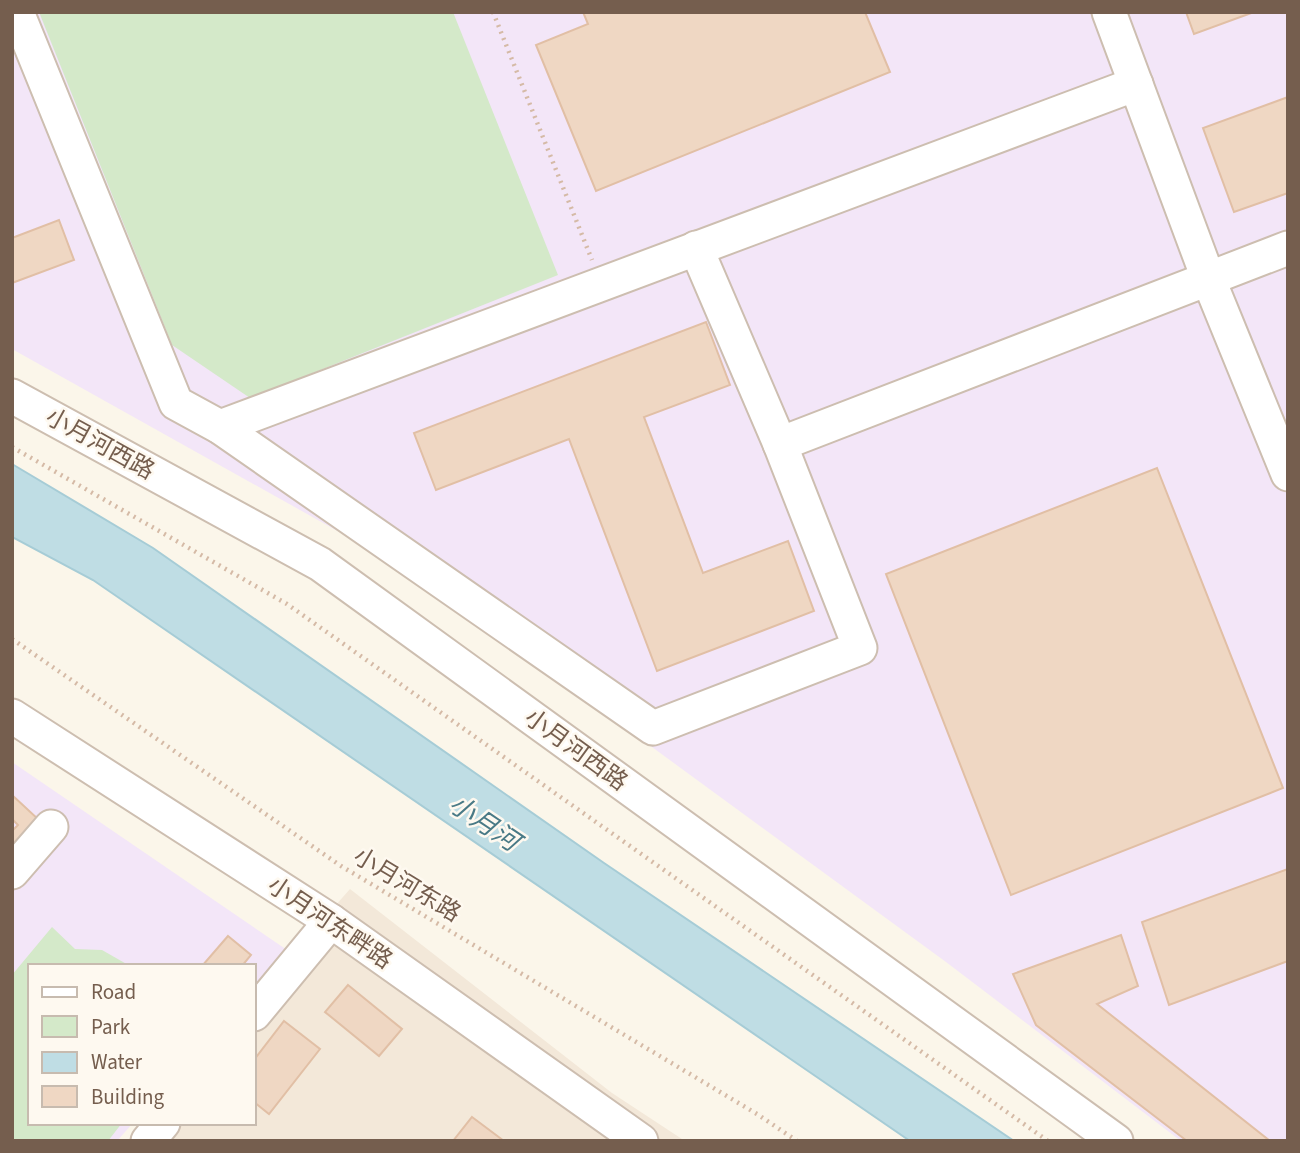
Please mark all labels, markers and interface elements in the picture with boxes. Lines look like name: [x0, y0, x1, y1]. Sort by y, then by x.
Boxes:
street label: 小月河西路: [39, 400, 161, 488]
street label: 小月河西路: [517, 701, 635, 799]
water label: 小月河: [441, 786, 531, 863]
street label: 小月河东路: [347, 839, 467, 931]
street label: 小月河东畔路: [261, 868, 399, 978]
legend: [28, 964, 256, 1125]
text: Road: [91, 977, 136, 1007]
text: Park: [91, 1012, 131, 1042]
text: Water: [91, 1047, 143, 1077]
text: Building: [91, 1082, 165, 1112]

